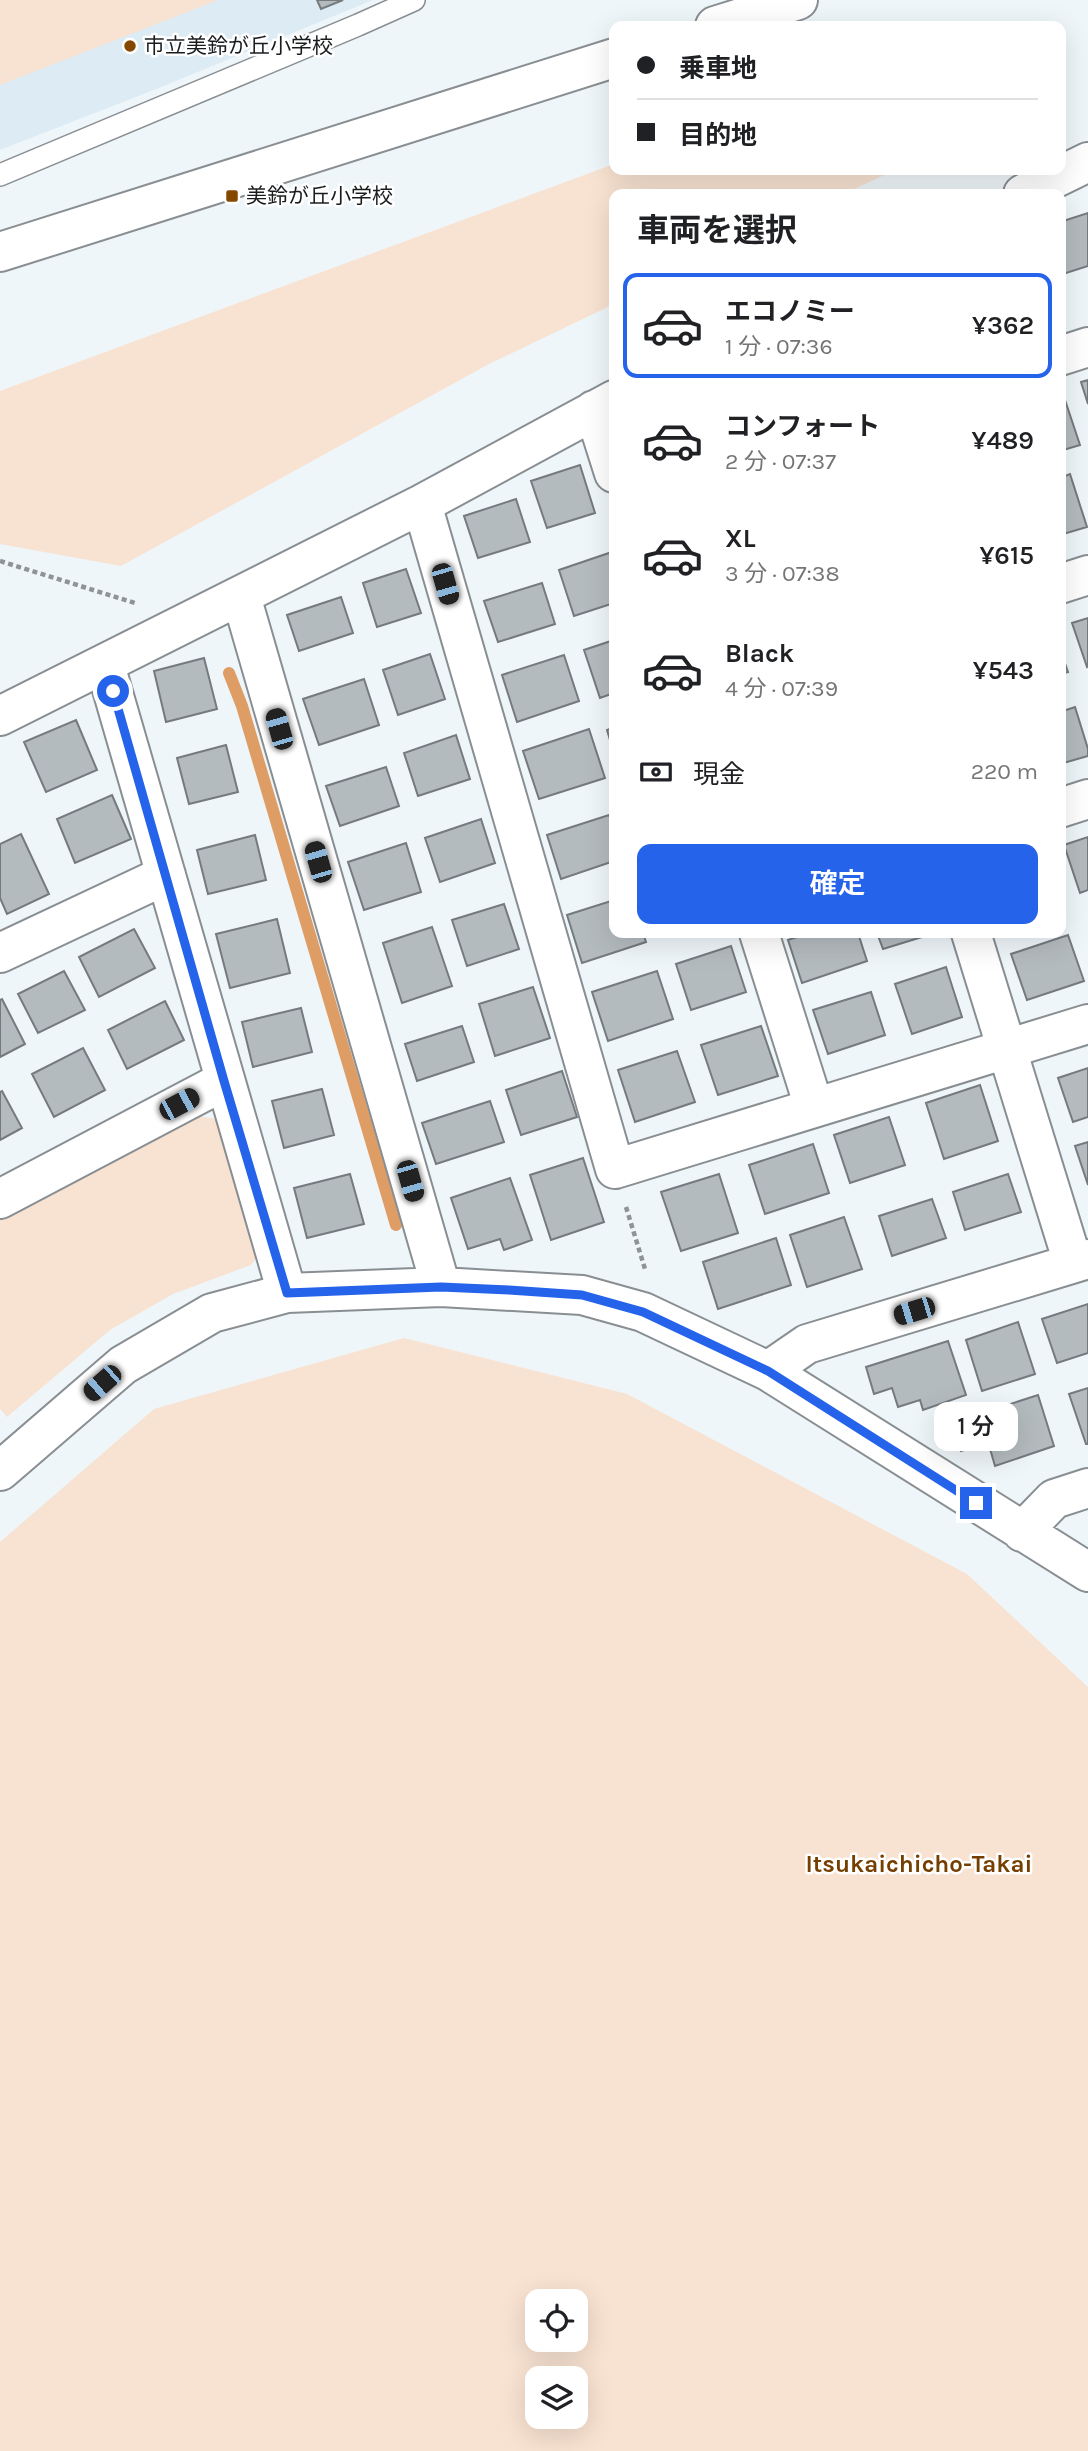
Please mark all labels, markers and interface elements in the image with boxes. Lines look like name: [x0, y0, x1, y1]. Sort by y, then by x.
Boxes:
place label: 市立美鈴が丘小学校: [144, 34, 333, 58]
marker: 市立美鈴が丘小学校: [122, 38, 138, 54]
text: 乗車地: [679, 53, 757, 84]
text: 目的地: [679, 120, 757, 151]
place label: 美鈴が丘小学校: [246, 184, 393, 208]
marker: 美鈴が丘小学校: [224, 188, 240, 204]
text: 車両を選択: [637, 212, 797, 249]
icon: car: [641, 294, 704, 357]
text: エコノミー: [725, 296, 855, 327]
text: ¥362: [972, 310, 1034, 341]
text: 1 分 · 07:36: [725, 333, 833, 360]
icon: car: [641, 409, 704, 472]
text: コンフォート: [725, 411, 880, 442]
text: ¥489: [972, 425, 1034, 456]
text: 2 分 · 07:37: [725, 448, 836, 475]
text: XL: [725, 523, 756, 554]
icon: car: [641, 524, 704, 587]
text: ¥615: [979, 540, 1034, 571]
text: 3 分 · 07:38: [725, 560, 840, 587]
car: [430, 561, 461, 607]
text: Black: [725, 638, 794, 669]
icon: car: [641, 639, 704, 702]
text: ¥543: [973, 655, 1034, 686]
route start: [97, 675, 129, 707]
text: 4 分 · 07:39: [725, 675, 838, 702]
car: [264, 706, 295, 752]
icon: cash: [637, 753, 675, 791]
text: 220 m: [971, 758, 1038, 785]
text: 現金: [693, 759, 745, 790]
car: [303, 839, 334, 885]
button: 確定: [637, 844, 1038, 924]
car: [156, 1085, 203, 1123]
car: [395, 1158, 426, 1204]
car: [891, 1295, 938, 1327]
car: [80, 1361, 125, 1405]
callout: 1 分: [934, 1402, 1018, 1450]
text: 1 分: [958, 1413, 994, 1440]
route end: [960, 1487, 992, 1519]
district label: Itsukaichicho-Takai: [806, 1850, 1032, 1878]
map controls: [525, 2289, 588, 2429]
button: locate: [525, 2289, 588, 2352]
button: layers: [525, 2366, 588, 2429]

